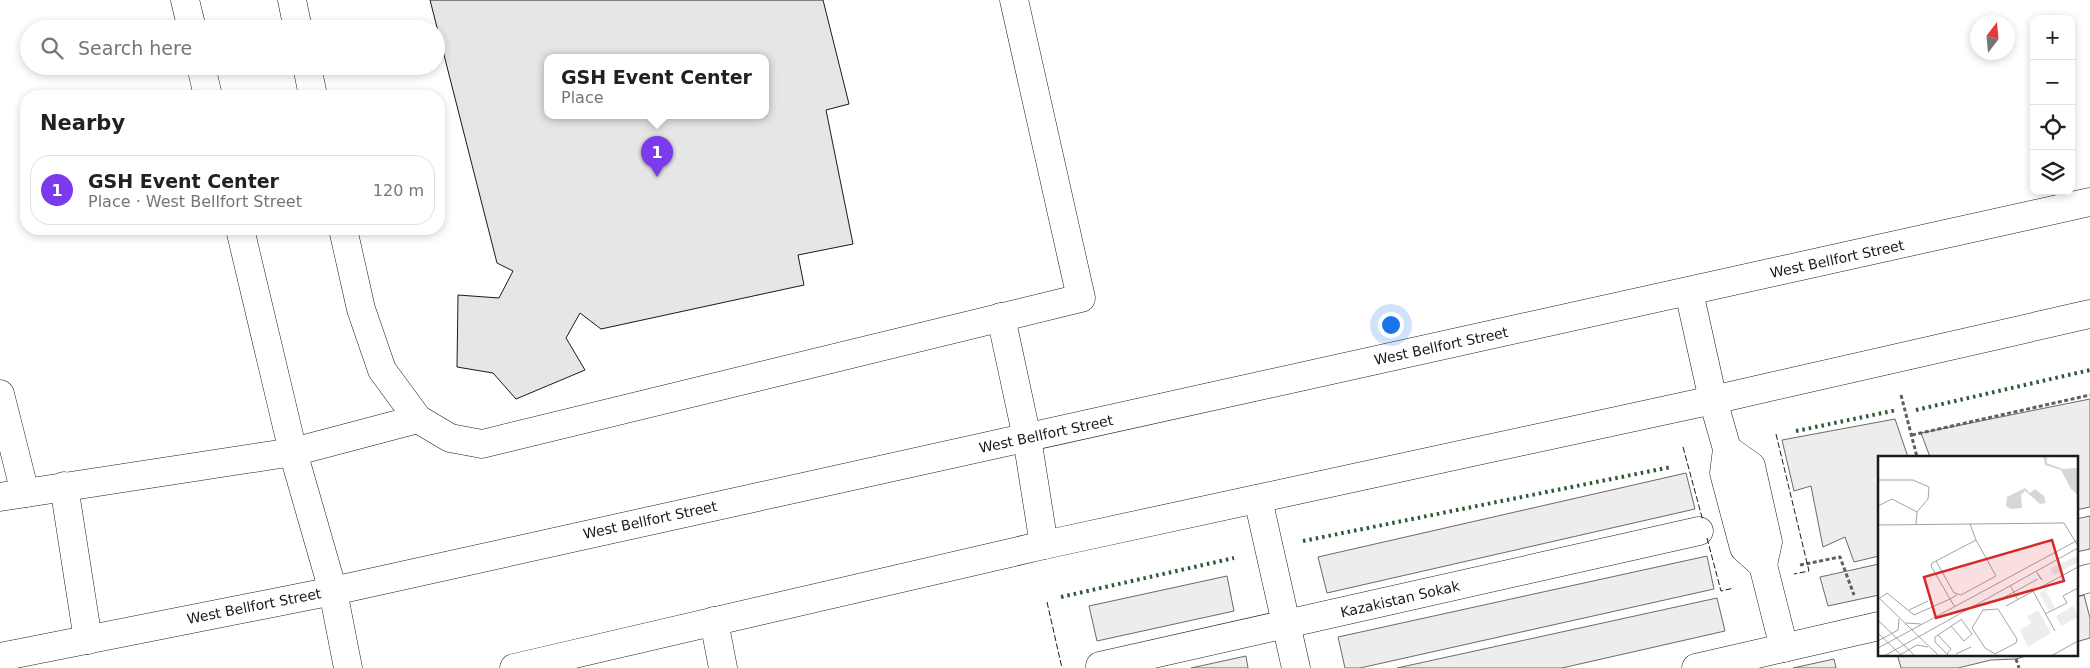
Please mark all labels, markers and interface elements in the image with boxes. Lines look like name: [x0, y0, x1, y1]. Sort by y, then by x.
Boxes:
north arrow: [1970, 15, 2015, 60]
map controls: [2030, 15, 2075, 195]
button: +: [2030, 15, 2075, 60]
search box: [20, 20, 445, 75]
icon: search: [38, 34, 66, 62]
text: Search here: [78, 37, 192, 59]
popup: [544, 54, 769, 119]
button: −: [2030, 60, 2075, 105]
text: GSH Event Center: [561, 66, 752, 88]
text: Place: [561, 88, 604, 107]
button: locate: [2030, 105, 2075, 150]
text: Nearby: [40, 111, 125, 135]
pin: 1: [641, 136, 673, 177]
button: layers: [2030, 150, 2075, 195]
text: GSH Event Center: [88, 170, 279, 192]
text: 1: [51, 181, 63, 200]
text: 120 m: [373, 181, 424, 200]
text: Place · West Bellfort Street: [88, 192, 302, 211]
street label: West Bellfort Street: [1769, 237, 1906, 281]
your location: [1378, 312, 1404, 338]
street label: West Bellfort Street: [1373, 324, 1510, 368]
street label: West Bellfort Street: [978, 412, 1115, 456]
inset map: [1878, 456, 2078, 656]
street label: West Bellfort Street: [582, 498, 719, 542]
street label: Kazakistan Sokak: [1339, 577, 1462, 621]
street label: West Bellfort Street: [185, 585, 323, 627]

